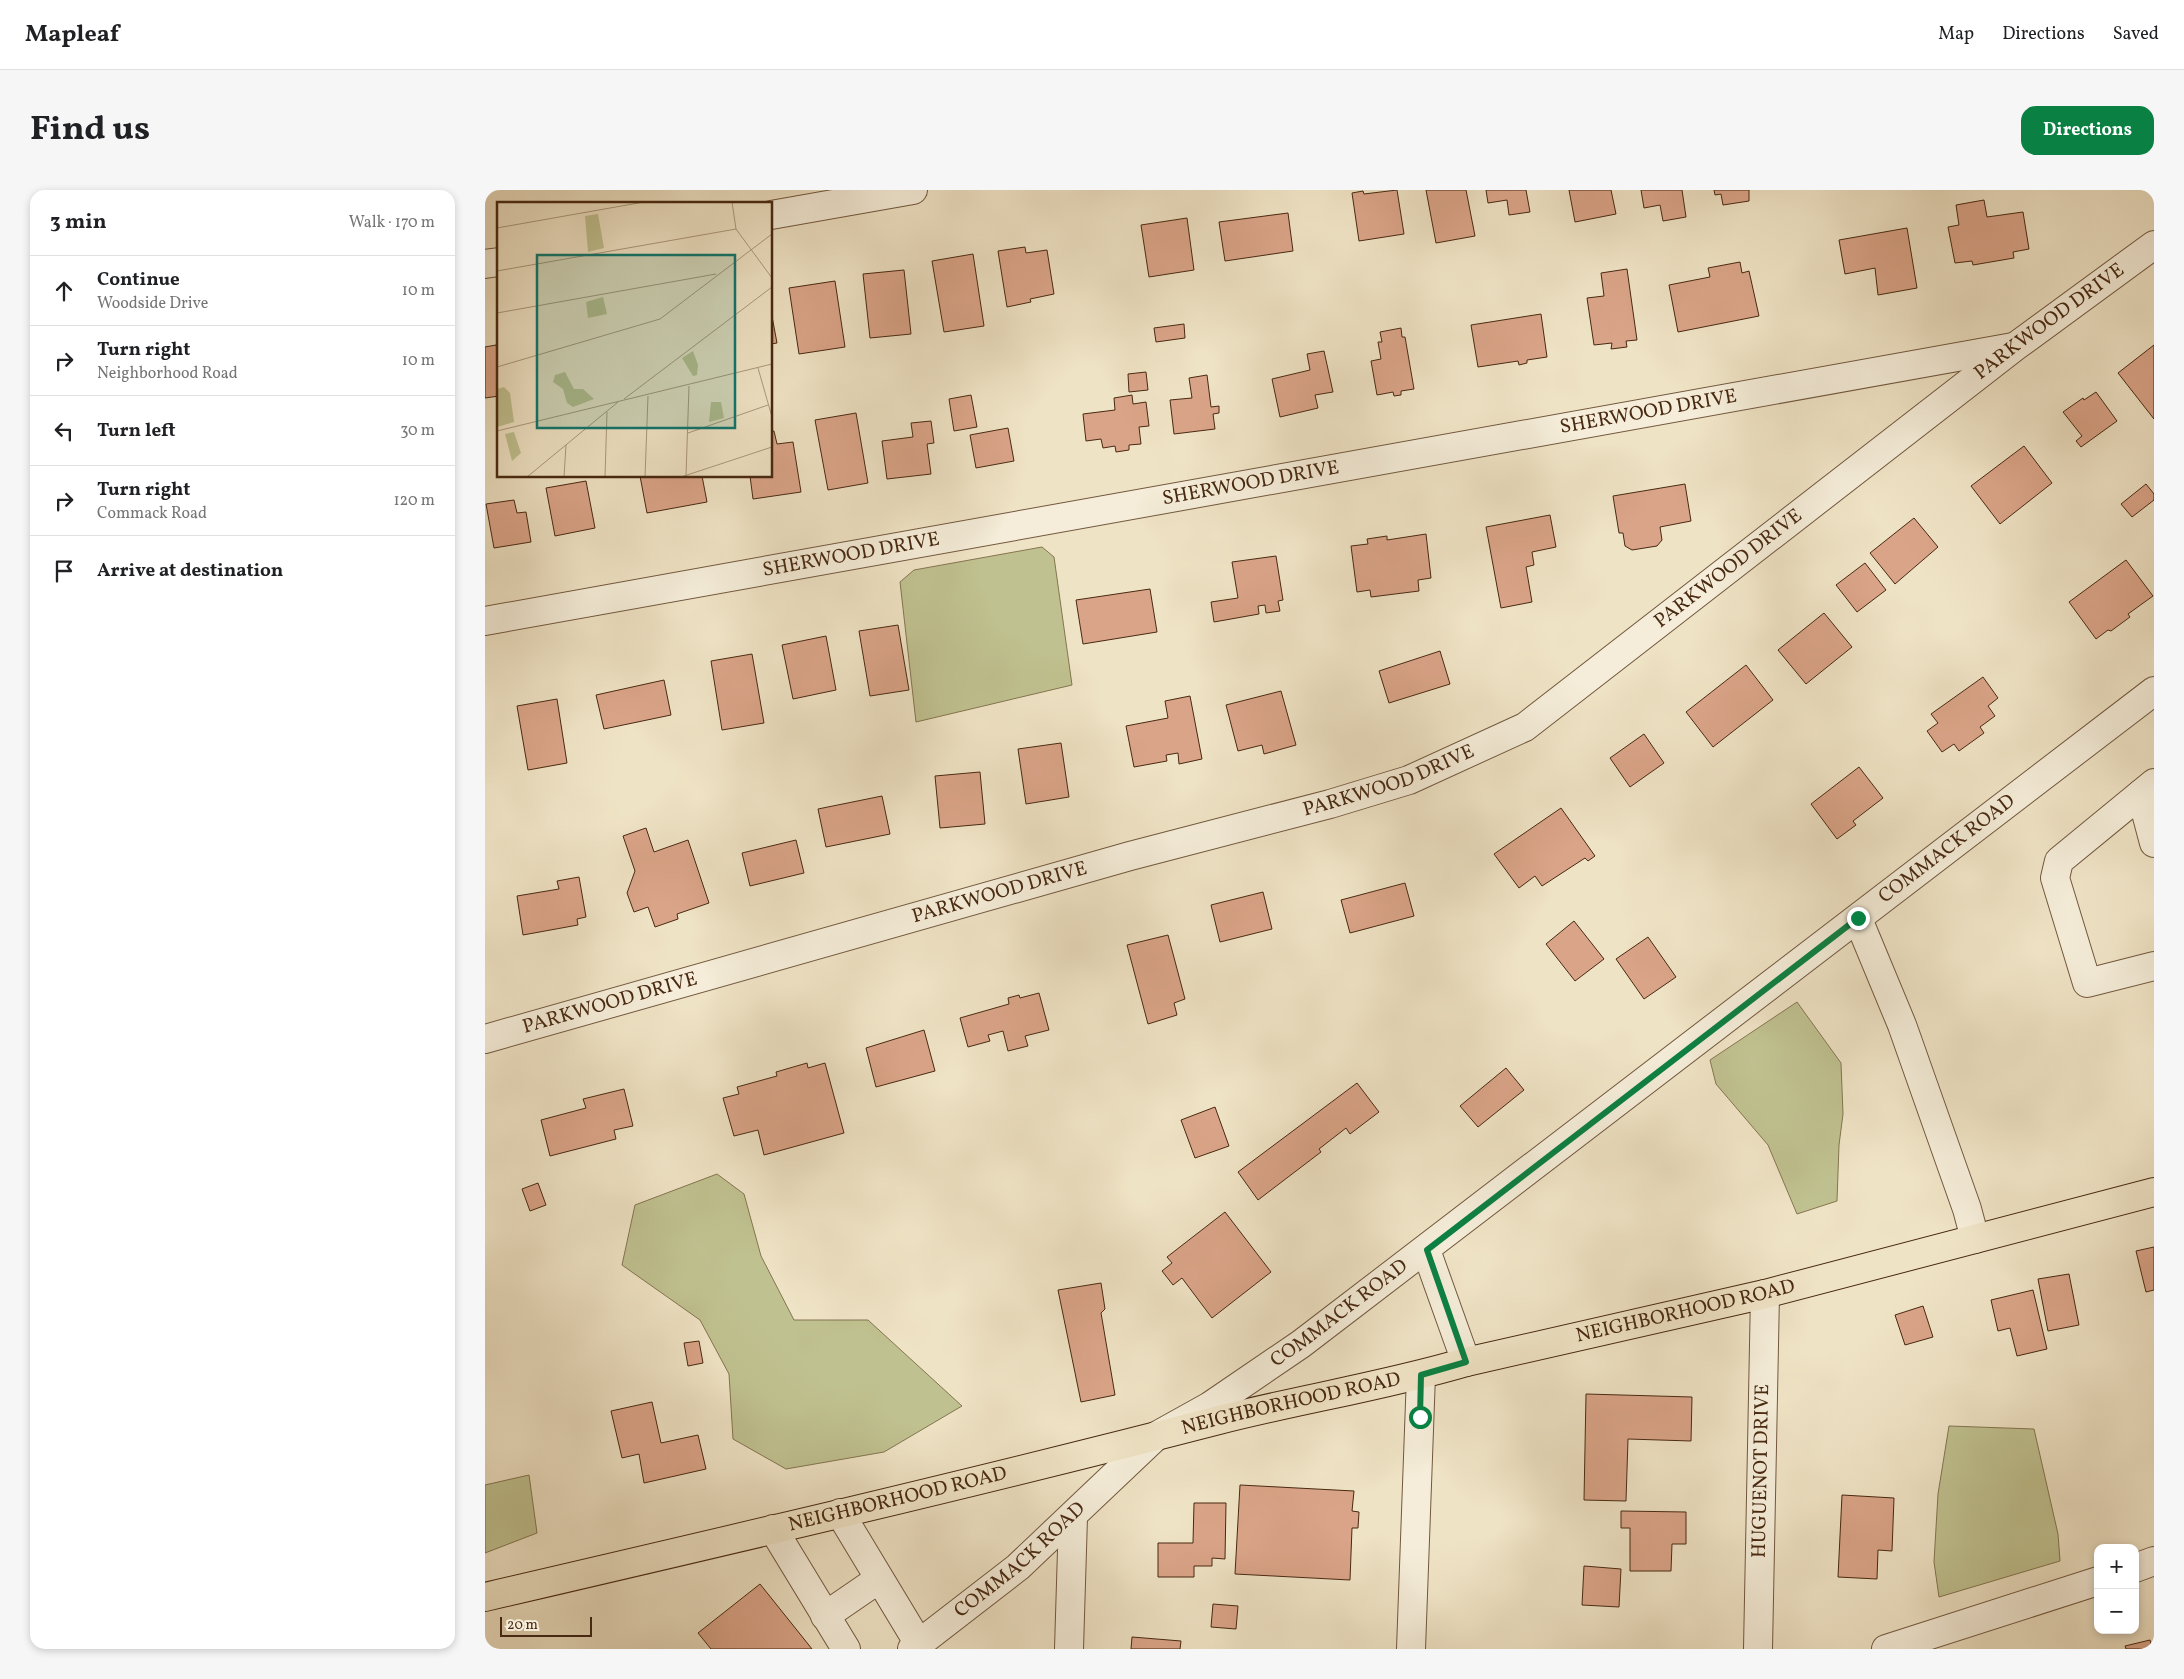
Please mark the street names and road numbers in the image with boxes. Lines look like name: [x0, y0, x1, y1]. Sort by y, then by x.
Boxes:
street label: PARKWOOD DRIVE: [1969, 257, 2131, 387]
street label: SHERWOOD DRIVE: [1558, 383, 1739, 442]
street label: SHERWOOD DRIVE: [1160, 454, 1341, 513]
street label: PARKWOOD DRIVE: [1649, 502, 1809, 635]
street label: SHERWOOD DRIVE: [760, 526, 942, 585]
street label: PARKWOOD DRIVE: [1300, 738, 1479, 824]
street label: COMMACK ROAD: [1873, 788, 2021, 911]
street label: PARKWOOD DRIVE: [909, 855, 1090, 931]
street label: PARKWOOD DRIVE: [519, 965, 701, 1042]
street label: COMMACK ROAD: [1265, 1253, 1414, 1375]
street label: NEIGHBORHOOD ROAD: [1573, 1273, 1798, 1351]
street label: NEIGHBORHOOD ROAD: [1179, 1366, 1404, 1443]
street label: HUGUENOT DRIVE: [1746, 1384, 1777, 1558]
street label: NEIGHBORHOOD ROAD: [786, 1460, 1010, 1540]
street label: COMMACK ROAD: [949, 1496, 1092, 1625]

